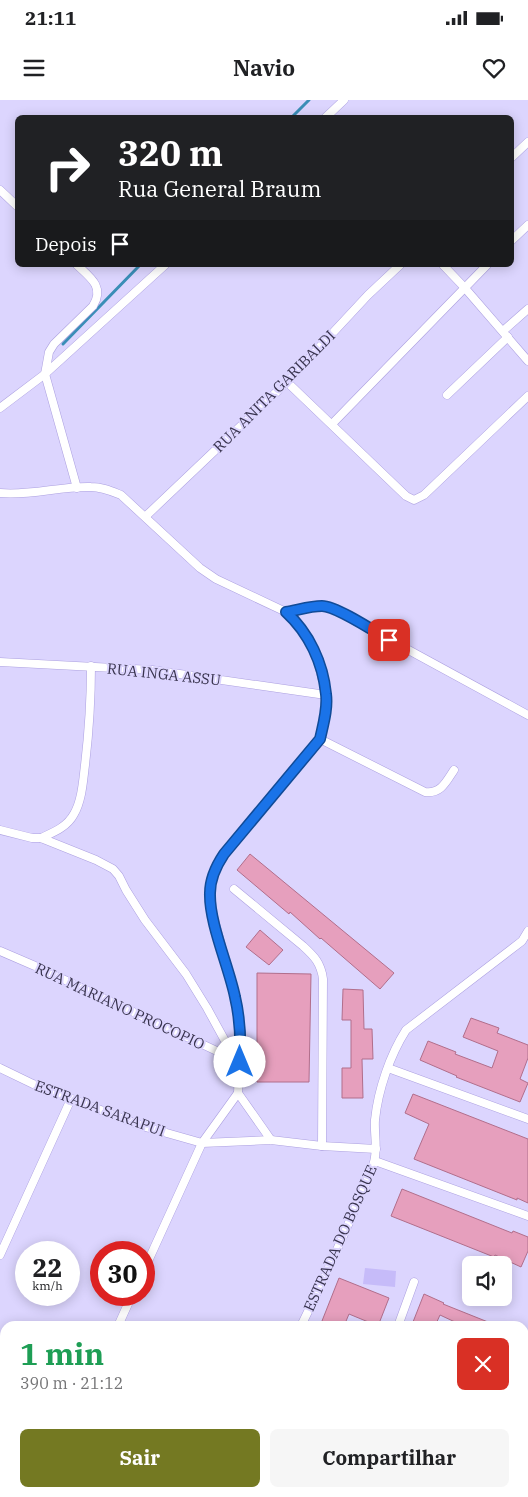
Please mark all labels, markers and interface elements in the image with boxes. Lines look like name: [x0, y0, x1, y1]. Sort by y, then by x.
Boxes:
text: 21:11: [25, 6, 76, 30]
text: Navio: [233, 53, 295, 82]
icon: menu: [20, 54, 48, 82]
icon: heart: [480, 54, 508, 82]
text: 320 m: [118, 130, 223, 176]
icon: right: [35, 135, 100, 200]
text: Rua General Braum: [118, 174, 321, 203]
icon: arrive: [106, 230, 134, 258]
text: Depois: [35, 232, 96, 256]
street label: RUA ANITA GARIBALDI: [209, 326, 339, 456]
pin: [368, 619, 410, 661]
icon: arrive: [375, 626, 403, 654]
street label: RUA INGA ASSU: [106, 659, 222, 689]
street label: RUA MARIANO PROCOPIO: [32, 958, 208, 1054]
position arrow: [213, 1035, 265, 1087]
street label: ESTRADA SARAPUI: [32, 1076, 168, 1140]
street label: ESTRADA DO BOSQUE: [299, 1162, 381, 1314]
speed limit sign: 30: [90, 1241, 155, 1306]
text: 22: [32, 1251, 63, 1284]
map controls: [462, 1256, 512, 1306]
button: sound: [462, 1256, 512, 1306]
text: km/h: [32, 1278, 63, 1293]
text: 1 min: [20, 1334, 104, 1373]
button: close: [457, 1338, 509, 1390]
text: 390 m · 21:12: [20, 1373, 123, 1393]
button: Sair: [20, 1429, 260, 1487]
button: Compartilhar: [270, 1429, 509, 1487]

